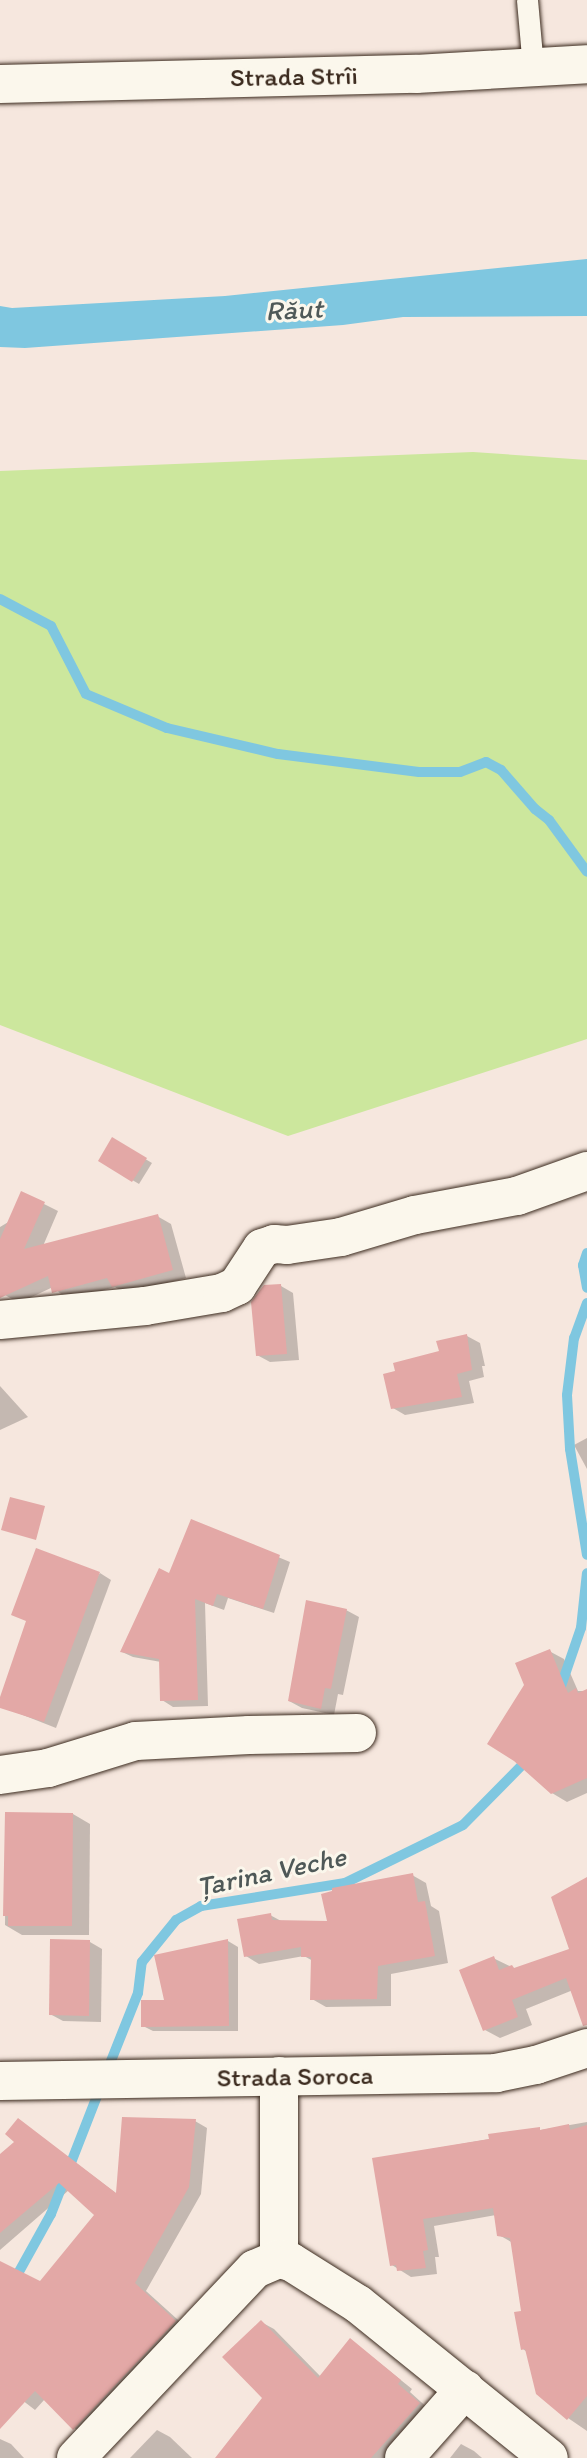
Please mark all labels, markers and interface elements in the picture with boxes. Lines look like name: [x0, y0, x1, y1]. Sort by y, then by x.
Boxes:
street label: Strada Strîi: [230, 60, 358, 94]
water label: Răut: [264, 291, 324, 327]
water label: Țarina Veche: [194, 1839, 348, 1903]
street label: Strada Soroca: [216, 2060, 374, 2094]

